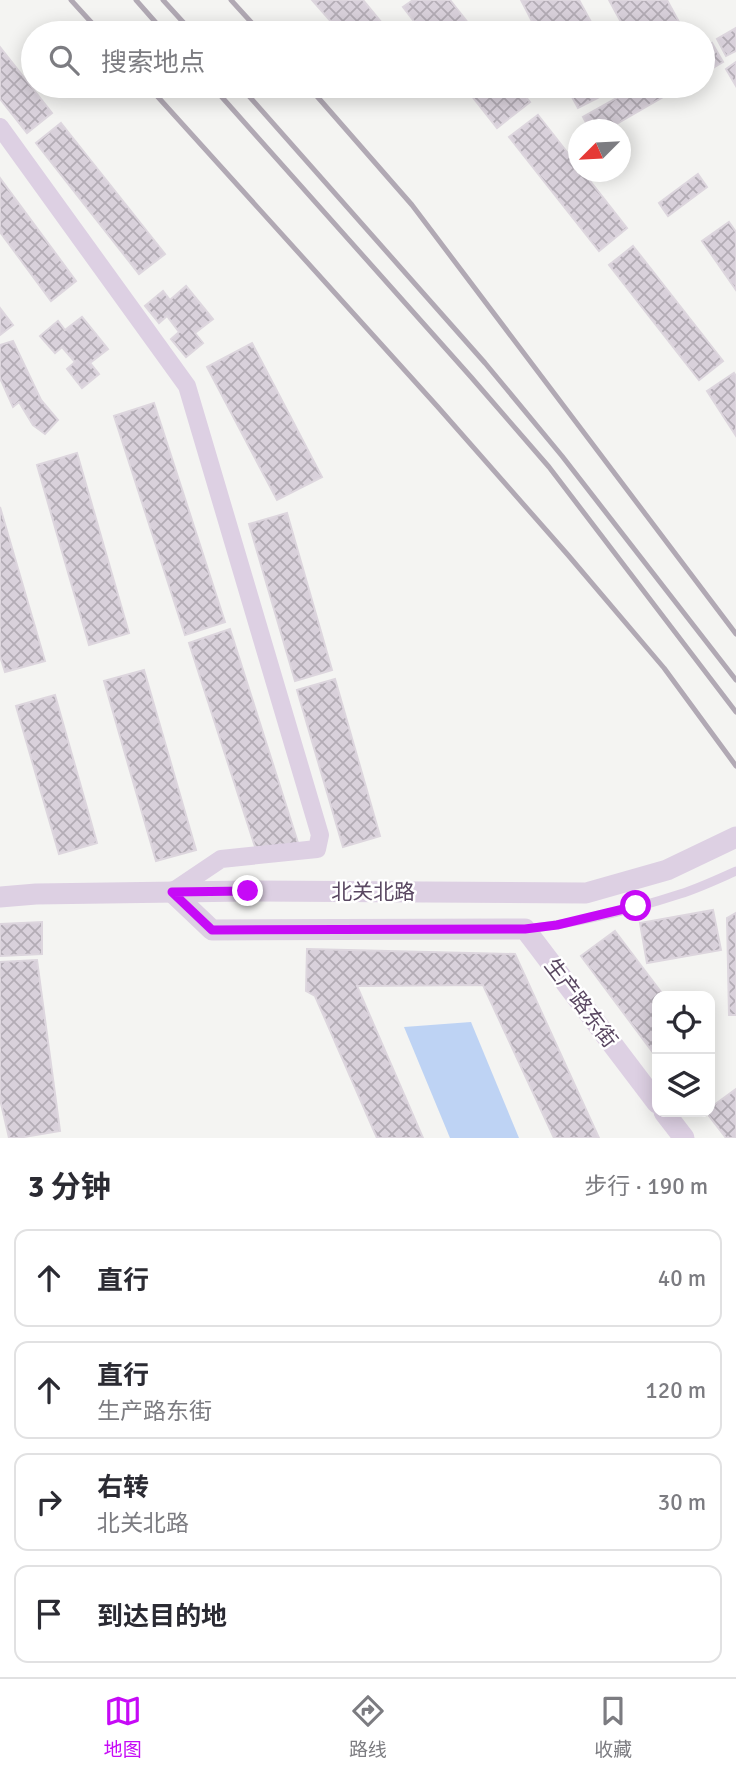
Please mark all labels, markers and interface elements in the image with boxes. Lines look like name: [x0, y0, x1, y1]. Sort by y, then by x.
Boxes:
search box: [21, 21, 715, 98]
icon: search: [45, 41, 83, 79]
text: 搜索地点: [101, 47, 205, 79]
north arrow: [568, 119, 631, 182]
route end: [232, 875, 263, 906]
street label: 北关北路: [331, 879, 415, 905]
route start: [620, 890, 651, 921]
street label: 生产路东街: [539, 953, 623, 1053]
map controls: [652, 991, 715, 1117]
button: locate: [652, 991, 715, 1054]
button: layers: [652, 1054, 715, 1117]
text: 3 分钟: [28, 1169, 111, 1206]
text: 步行 · 190 m: [584, 1172, 708, 1201]
icon: ahead: [30, 1259, 68, 1297]
text: 40 m: [658, 1264, 706, 1293]
text: 直行: [97, 1265, 149, 1297]
text: 直行: [97, 1360, 149, 1392]
icon: ahead: [30, 1371, 68, 1409]
text: 120 m: [645, 1376, 706, 1405]
text: 生产路东街: [97, 1397, 212, 1426]
text: 右转: [97, 1472, 149, 1504]
icon: right: [30, 1483, 68, 1521]
text: 30 m: [658, 1488, 706, 1517]
text: 北关北路: [97, 1509, 189, 1538]
icon: arrive: [30, 1595, 68, 1633]
text: 到达目的地: [97, 1601, 227, 1633]
tab: 地图: [104, 1692, 142, 1762]
tab: 路线: [349, 1692, 387, 1762]
tab: 收藏: [594, 1692, 632, 1762]

